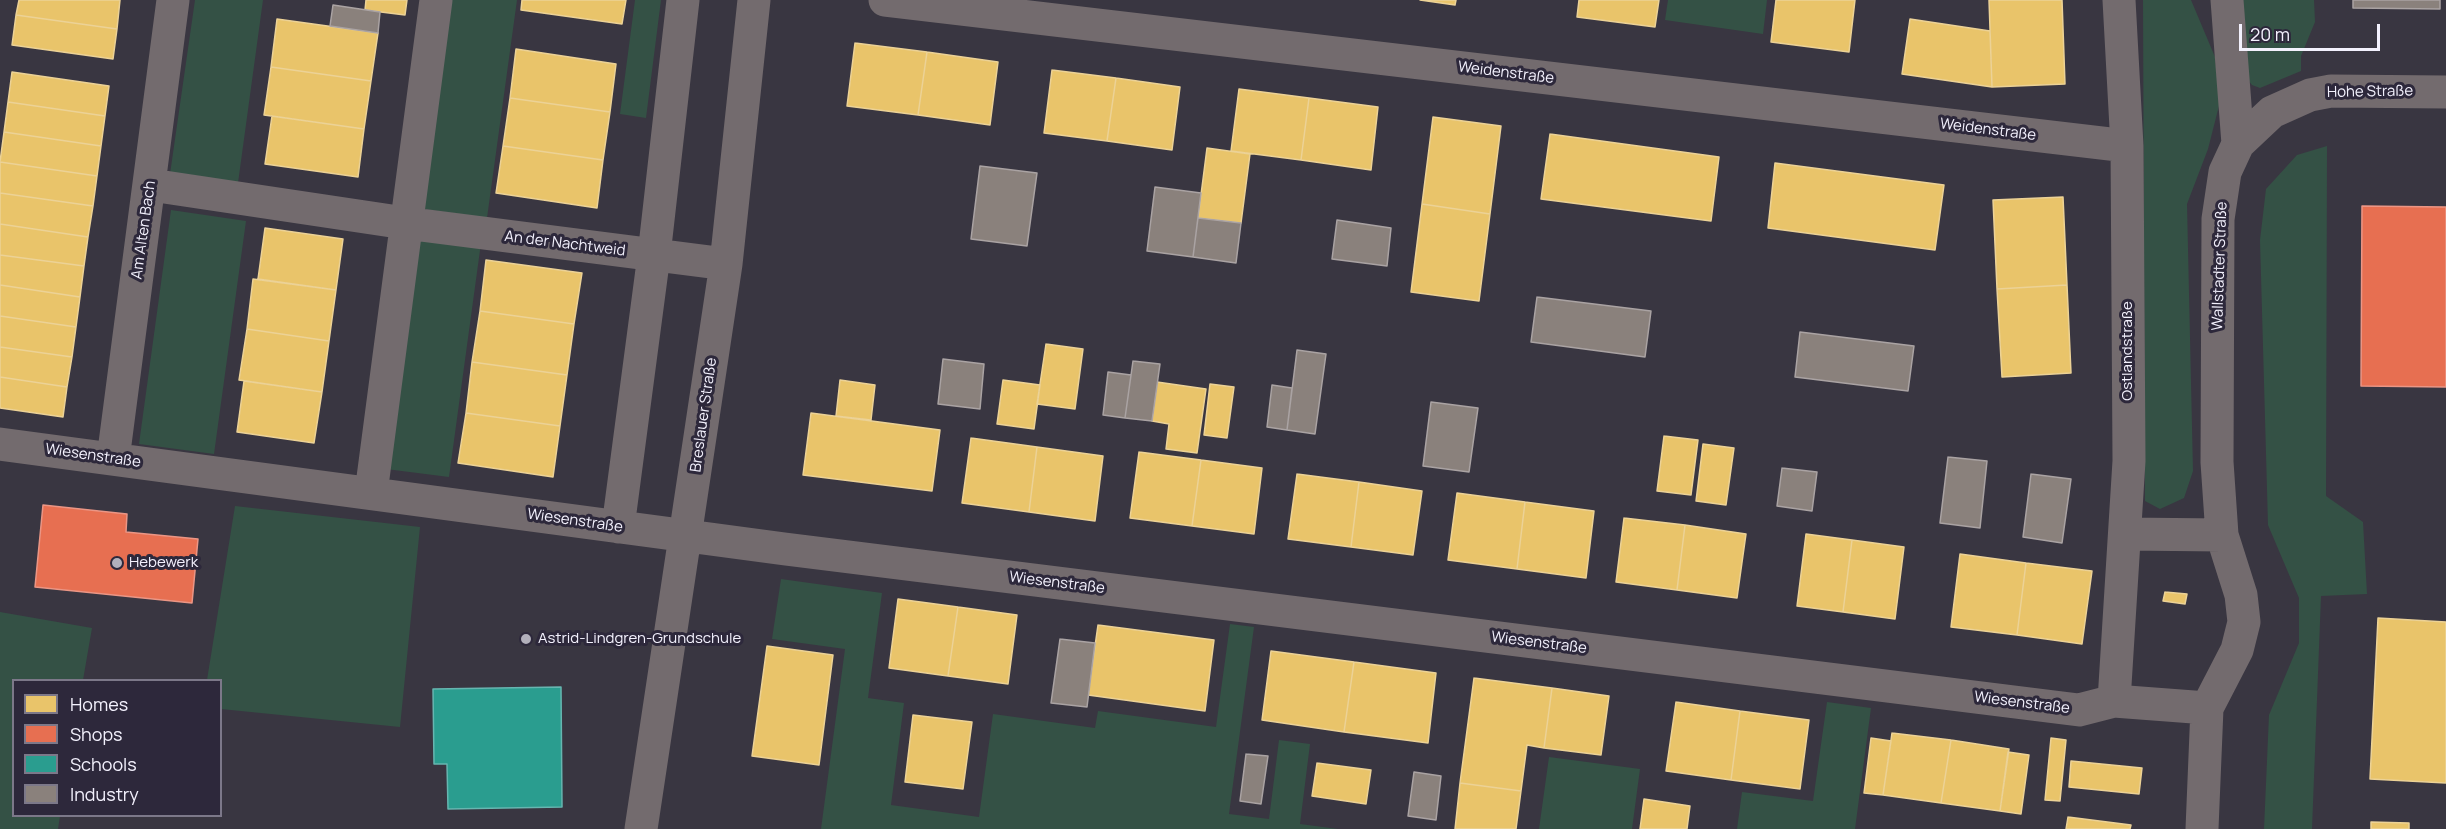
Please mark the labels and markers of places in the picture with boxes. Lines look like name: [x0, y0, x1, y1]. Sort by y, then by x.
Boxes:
place label: Hebewerk: [129, 554, 198, 572]
marker: Hebewerk: [110, 556, 124, 570]
place label: Astrid-Lindgren-Grundschule: [538, 630, 741, 648]
marker: Astrid-Lindgren-Grundschule: [519, 632, 533, 646]

